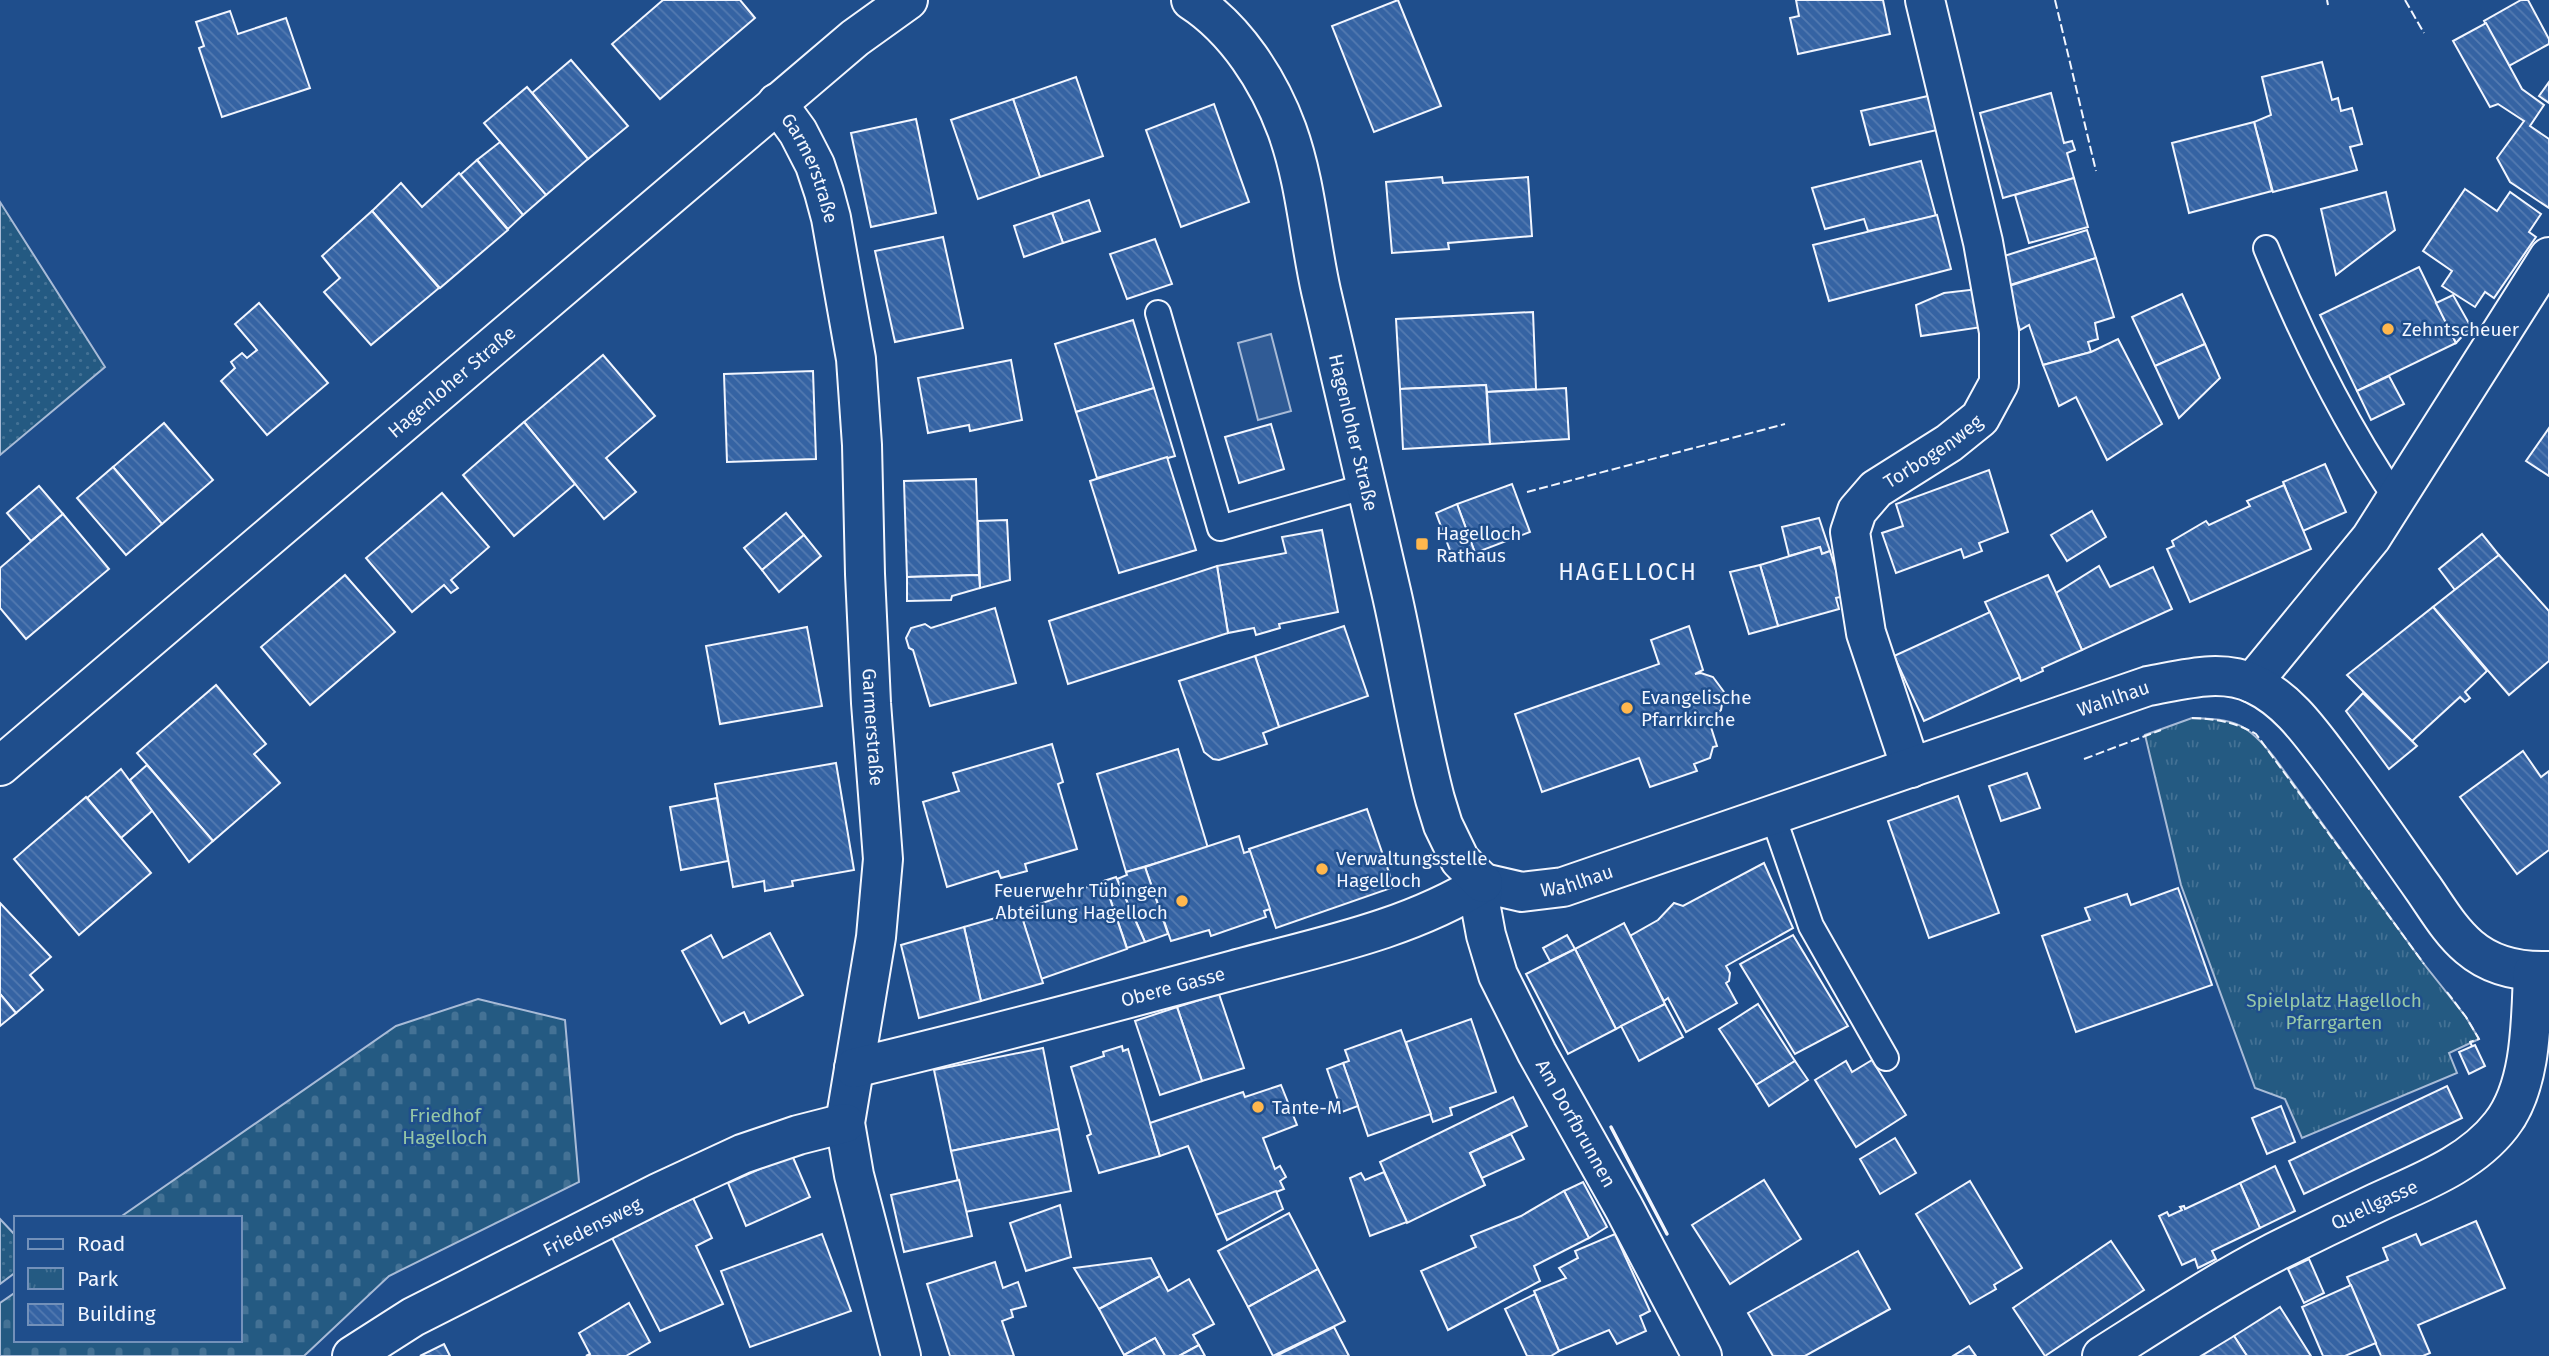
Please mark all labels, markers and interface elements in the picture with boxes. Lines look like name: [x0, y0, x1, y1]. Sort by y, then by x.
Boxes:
street label: Garmerstraße: [777, 108, 843, 225]
place label: Zehntscheuer: [2402, 318, 2520, 341]
street label: Hagenloher Straße: [383, 321, 520, 442]
marker: Zehntscheuer: [2380, 321, 2396, 337]
street label: Hagenloher Straße: [1324, 351, 1383, 513]
street label: Torbogenweg: [1879, 409, 1987, 493]
place label: Hagelloch Rathaus: [1436, 522, 1521, 567]
marker: Hagelloch Rathaus: [1414, 536, 1430, 552]
district label: HAGELLOCH: [1558, 558, 1698, 586]
street label: Garmerstraße: [858, 668, 889, 787]
street label: Wahlhau: [2074, 675, 2152, 721]
place label: Evangelische Pfarrkirche: [1641, 686, 1752, 731]
marker: Evangelische Pfarrkirche: [1619, 700, 1635, 716]
place label: Verwaltungsstelle Hagelloch: [1336, 847, 1488, 892]
street label: Wahlhau: [1539, 859, 1616, 901]
marker: Verwaltungsstelle Hagelloch: [1314, 861, 1330, 877]
place label: Feuerwehr Tübingen Abteilung Hagelloch: [994, 879, 1168, 924]
marker: Feuerwehr Tübingen Abteilung Hagelloch: [1174, 893, 1190, 909]
street label: Obere Gasse: [1118, 961, 1227, 1011]
park label: Spielplatz Hagelloch Pfarrgarten: [2246, 989, 2422, 1034]
street label: Am Dorfbrunnen: [1531, 1055, 1621, 1191]
place label: Tante-M: [1272, 1096, 1342, 1119]
marker: Tante-M: [1250, 1099, 1266, 1115]
park label: Friedhof Hagelloch: [402, 1104, 488, 1149]
street label: Quellgasse: [2327, 1174, 2421, 1234]
street label: Friedensweg: [539, 1192, 645, 1261]
legend: [14, 1216, 242, 1342]
text: Road: [77, 1231, 125, 1257]
text: Park: [77, 1266, 119, 1292]
text: Building: [77, 1301, 156, 1327]

